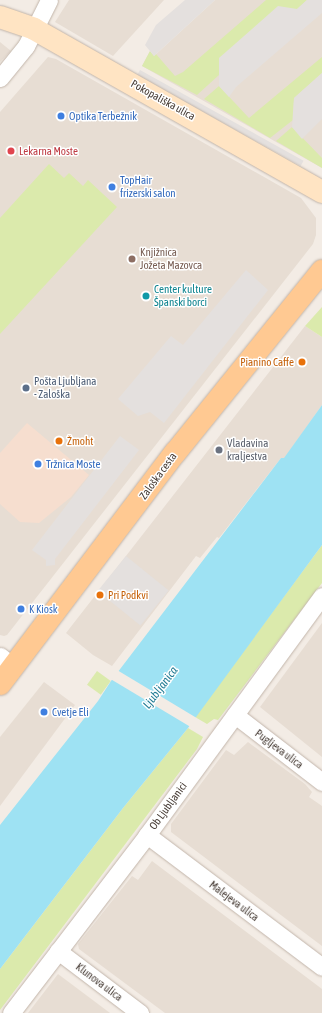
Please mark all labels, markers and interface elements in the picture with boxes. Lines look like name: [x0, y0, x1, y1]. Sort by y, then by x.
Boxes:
street label: Pokopališka ulica: [129, 77, 197, 123]
place label: Optika Terbežnik: [69, 109, 137, 123]
marker: Optika Terbežnik: [56, 111, 66, 121]
place label: Lekarna Moste: [19, 144, 78, 158]
marker: Lekarna Moste: [6, 146, 16, 156]
place label: TopHair frizerski salon: [120, 174, 176, 200]
marker: TopHair frizerski salon: [107, 182, 117, 192]
place label: Knjižnica Jožeta Mazovca: [140, 246, 202, 272]
marker: Knjižnica Jožeta Mazovca: [127, 254, 137, 264]
place label: Center kulture Španski borci: [154, 283, 212, 309]
marker: Center kulture Španski borci: [141, 291, 151, 301]
place label: Pianino Caffe: [240, 355, 294, 369]
marker: Pianino Caffe: [297, 357, 307, 367]
place label: Pošta Ljubljana - Zaloška: [34, 375, 96, 401]
marker: Pošta Ljubljana - Zaloška: [21, 383, 31, 393]
place label: Žmoht: [67, 434, 94, 448]
marker: Žmoht: [54, 436, 64, 446]
place label: Vladavina kraljestva: [227, 437, 268, 463]
marker: Vladavina kraljestva: [214, 445, 224, 455]
street label: Zaloška cesta: [137, 450, 179, 502]
place label: Tržnica Moste: [46, 457, 100, 471]
marker: Tržnica Moste: [33, 459, 43, 469]
place label: Pri Podkvi: [108, 588, 148, 602]
marker: Pri Podkvi: [95, 590, 105, 600]
place label: K Kiosk: [29, 602, 58, 616]
marker: K Kiosk: [16, 604, 26, 614]
water label: Ljubljanica: [141, 664, 181, 712]
place label: Cvetje Eli: [52, 705, 89, 719]
marker: Cvetje Eli: [39, 707, 49, 717]
street label: Pugljeva ulica: [252, 727, 306, 771]
street label: Ob Ljubljanici: [146, 780, 190, 832]
street label: Malejeva ulica: [207, 878, 261, 924]
street label: Klunova ulica: [73, 960, 125, 1004]

